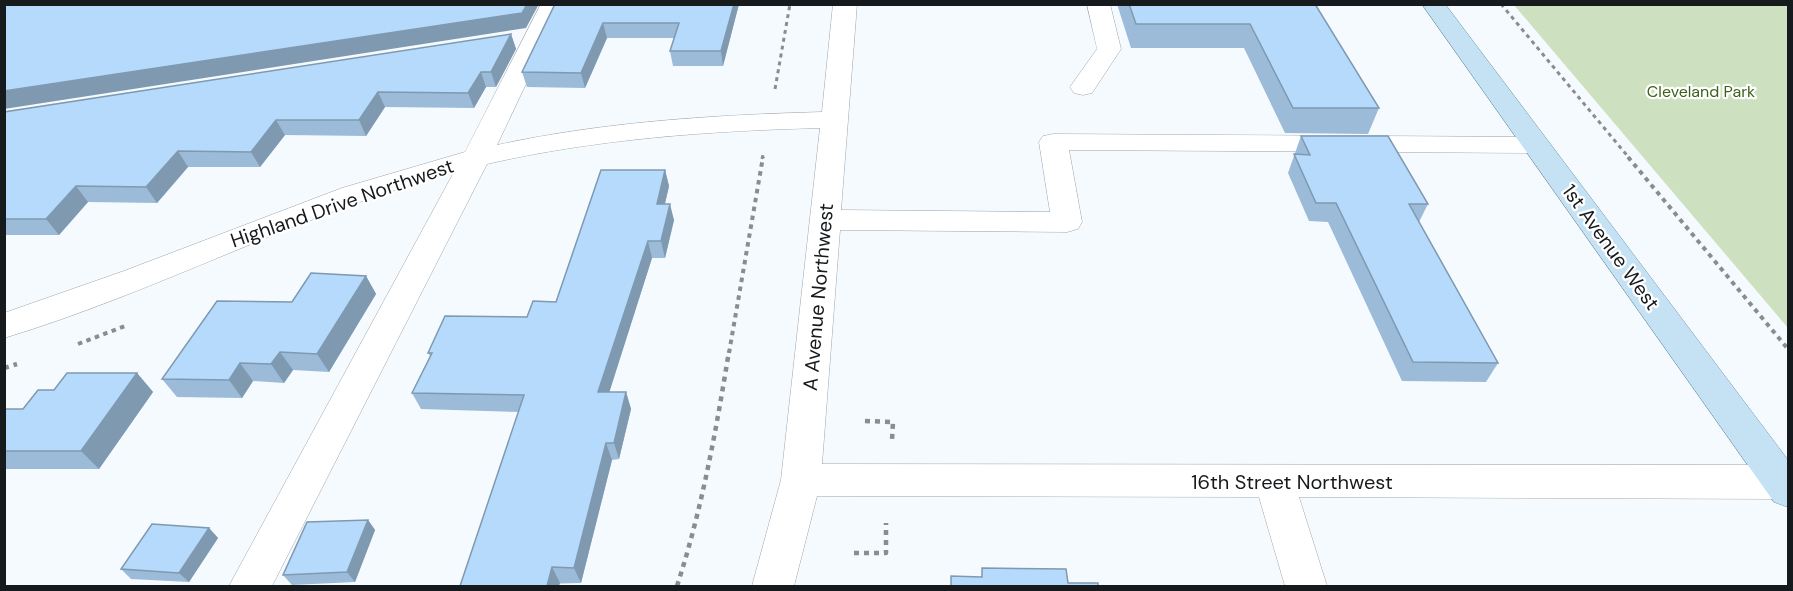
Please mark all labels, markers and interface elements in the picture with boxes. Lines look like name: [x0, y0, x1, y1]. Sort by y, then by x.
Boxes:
park label: Cleveland Park: [1647, 81, 1755, 102]
street label: Highland Drive Northwest: [227, 152, 457, 253]
street label: 1st Avenue West: [1557, 179, 1666, 315]
street label: A Avenue Northwest: [797, 202, 839, 392]
street label: 16th Street Northwest: [1191, 469, 1393, 495]

